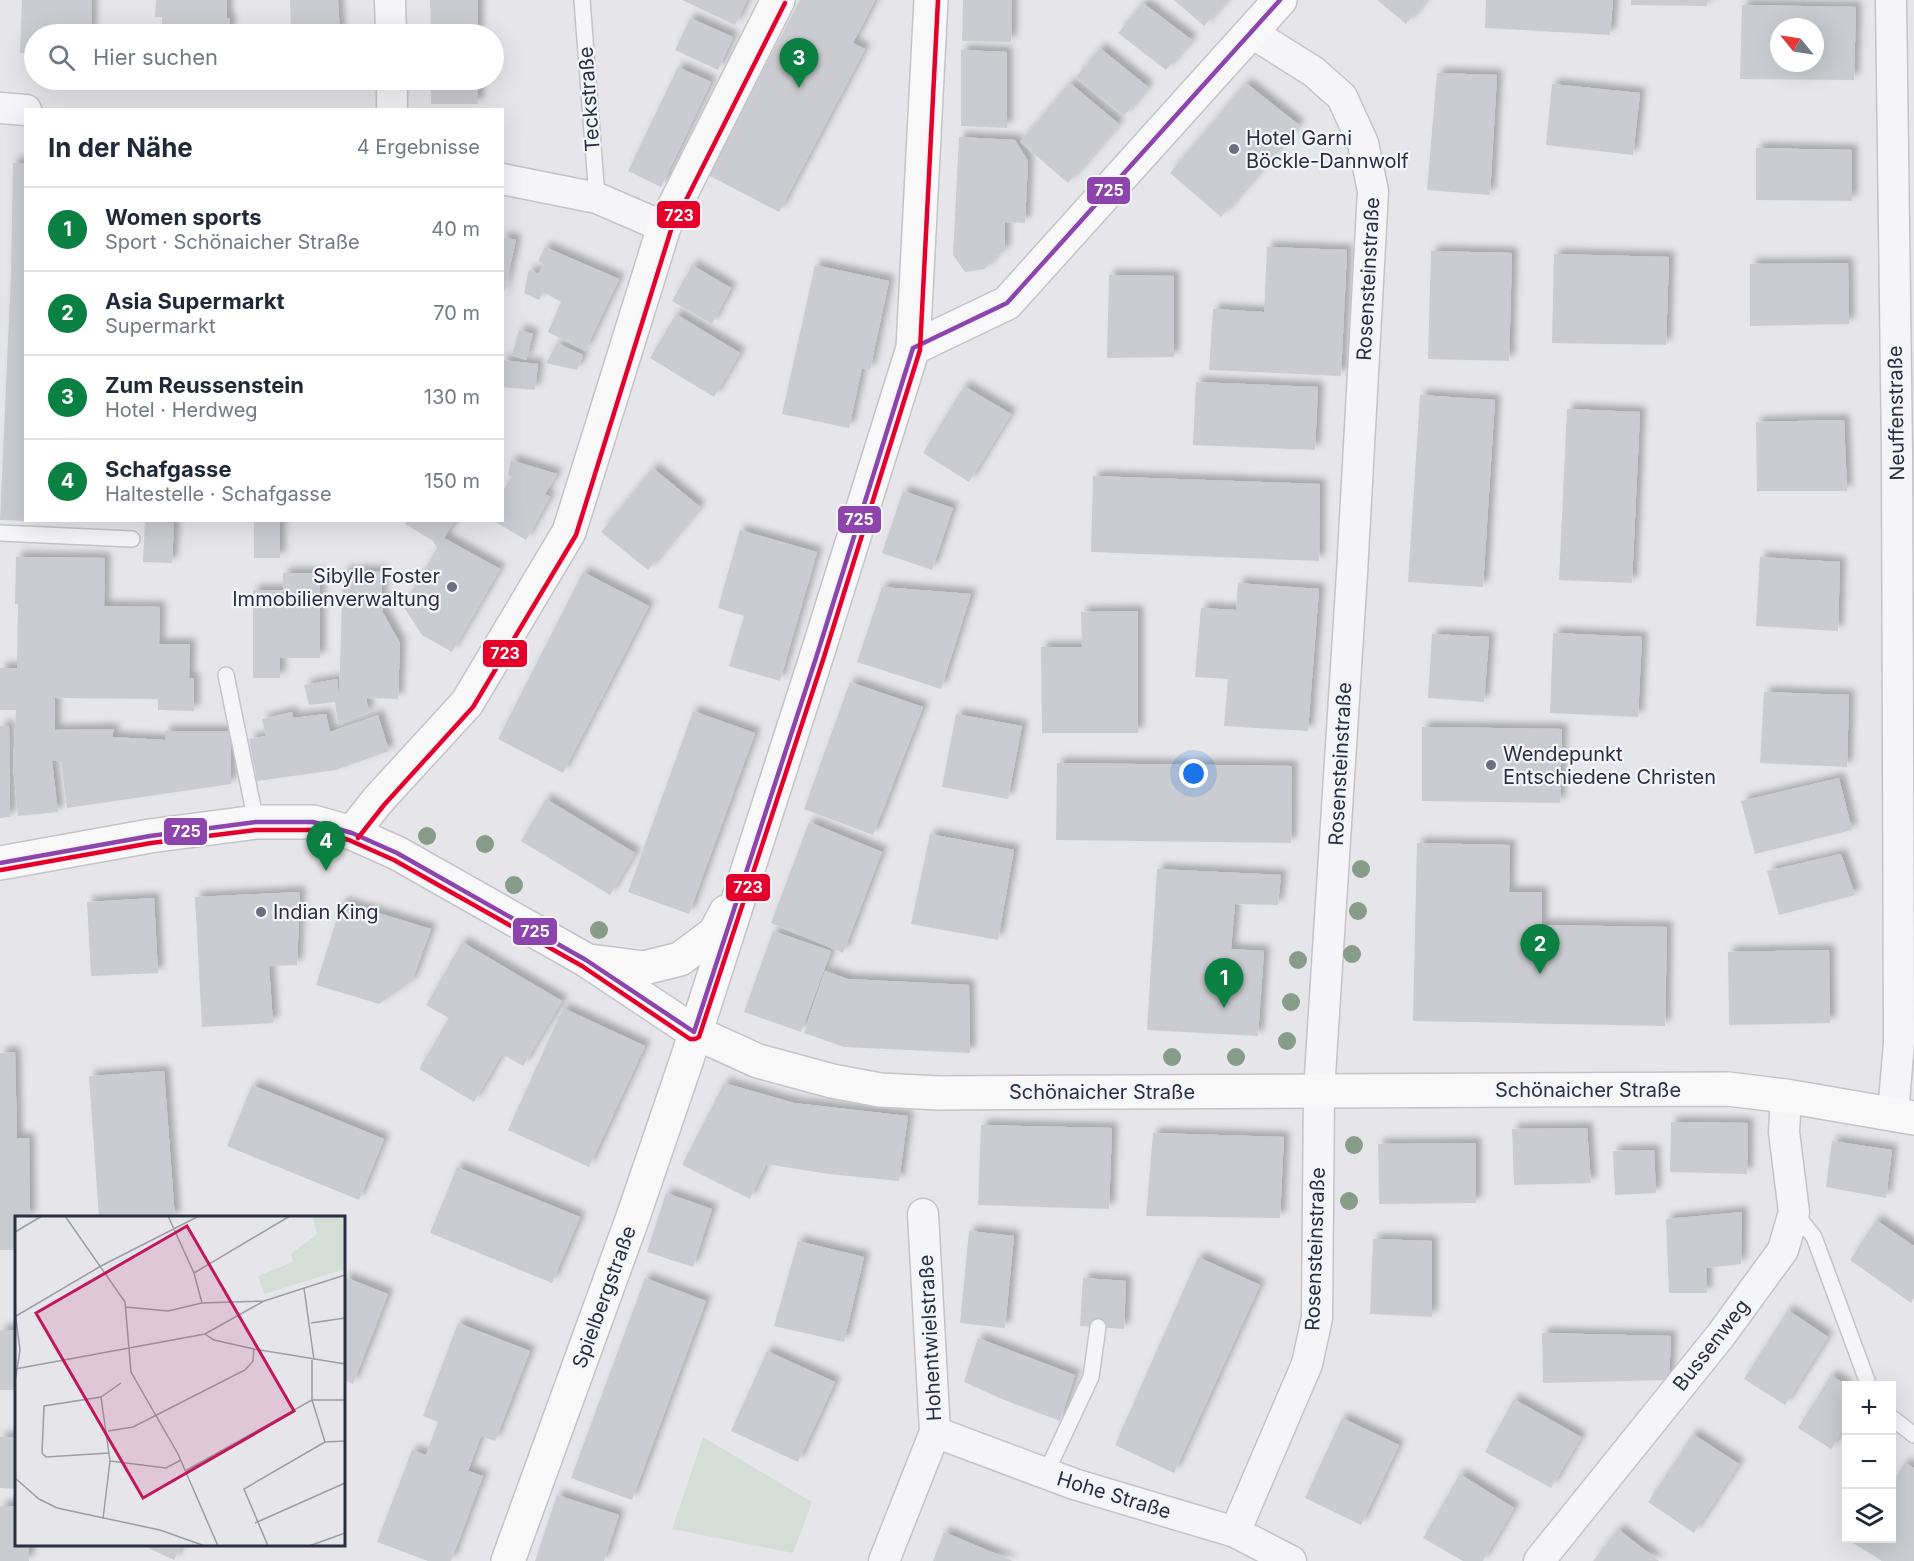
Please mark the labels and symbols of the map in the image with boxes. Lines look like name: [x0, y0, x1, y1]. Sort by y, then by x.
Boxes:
north arrow: [1770, 18, 1824, 72]
pin: 3: [780, 38, 818, 88]
street label: Teckstraße: [573, 46, 605, 152]
place label: Hotel Garni Böckle-Dannwolf: [1246, 126, 1409, 173]
marker: Hotel Garni Böckle-Dannwolf: [1227, 142, 1241, 156]
line badge: 725: [1086, 176, 1131, 205]
text: 725: [1094, 180, 1124, 200]
street label: Rosensteinstraße: [1352, 197, 1384, 361]
line badge: 723: [656, 200, 701, 229]
text: 723: [664, 205, 694, 225]
street label: Neuffenstraße: [1883, 345, 1909, 481]
line badge: 725: [837, 505, 882, 534]
text: 725: [844, 509, 874, 529]
place label: Sibylle Foster Immobilienverwaltung: [232, 564, 440, 611]
marker: Sibylle Foster Immobilienverwaltung: [445, 580, 459, 594]
line badge: 723: [482, 639, 528, 668]
text: 723: [490, 643, 520, 663]
street label: Rosensteinstraße: [1324, 682, 1356, 846]
place label: Wendepunkt Entschiedene Christen: [1503, 742, 1716, 789]
marker: Wendepunkt Entschiedene Christen: [1484, 758, 1498, 772]
your location: [1179, 759, 1208, 788]
line badge: 725: [163, 817, 208, 846]
text: 725: [171, 821, 201, 841]
pin: 4: [306, 822, 346, 871]
line badge: 723: [725, 873, 771, 902]
text: 723: [733, 877, 763, 897]
place label: Indian King: [273, 900, 379, 924]
marker: Indian King: [254, 905, 268, 919]
line badge: 725: [512, 917, 558, 946]
text: 725: [520, 921, 550, 941]
pin: 2: [1520, 924, 1560, 974]
pin: 1: [1204, 958, 1244, 1008]
street label: Schönaicher Straße: [1495, 1078, 1681, 1102]
street label: Schönaicher Straße: [1009, 1080, 1195, 1104]
street label: Rosensteinstraße: [1300, 1167, 1330, 1331]
inset map: [15, 1216, 345, 1546]
street label: Spielbergstraße: [567, 1223, 641, 1371]
street label: Hohentwielstraße: [914, 1254, 946, 1422]
street label: Bussenweg: [1668, 1294, 1754, 1396]
street label: Hohe Straße: [1054, 1466, 1174, 1524]

